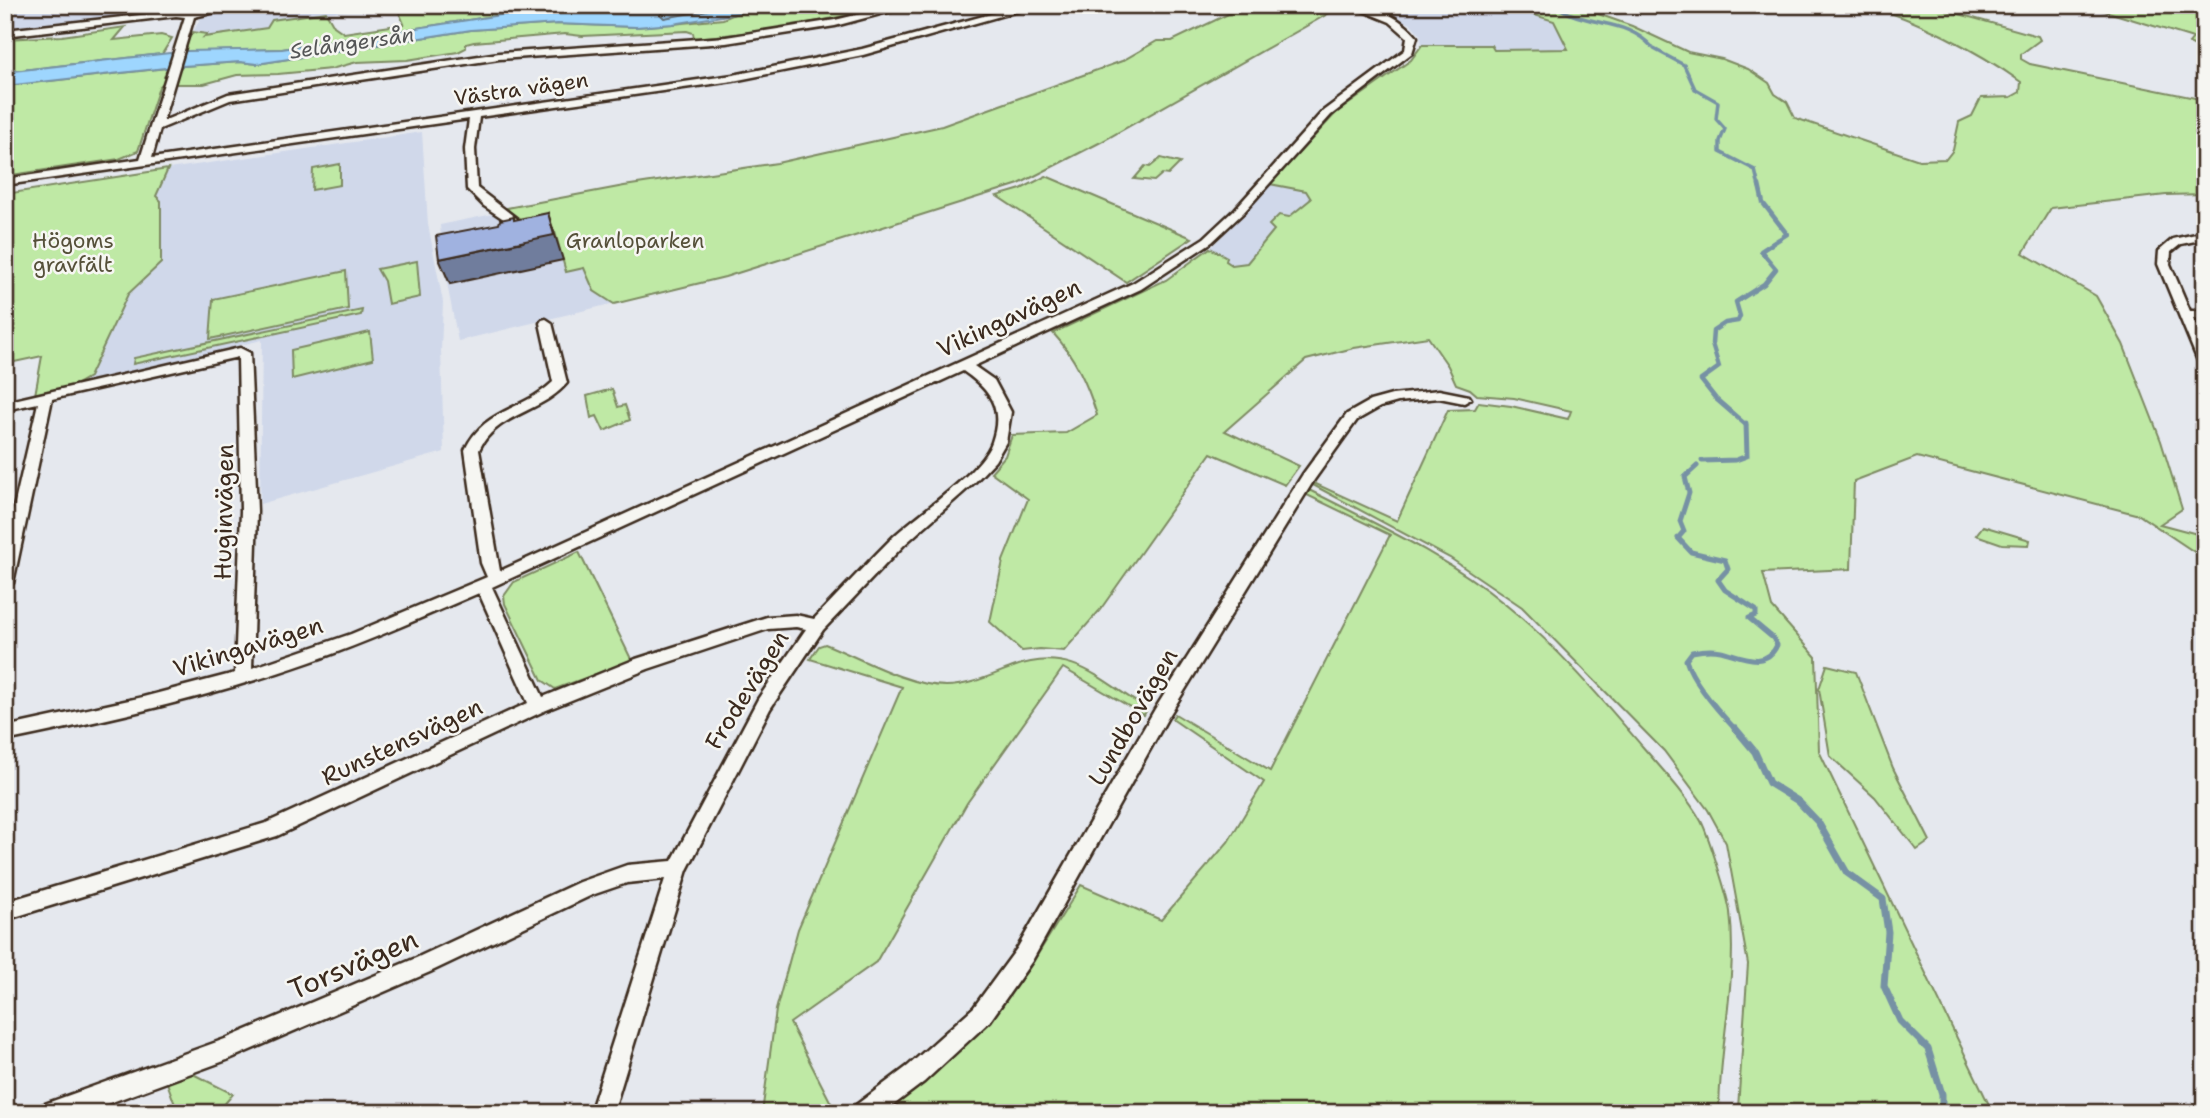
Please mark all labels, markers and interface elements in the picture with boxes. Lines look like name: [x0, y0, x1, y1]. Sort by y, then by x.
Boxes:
water label: Selångersån: [288, 20, 416, 66]
street label: Västra vägen: [452, 66, 590, 112]
park label: Högoms gravfält: [32, 227, 114, 279]
park label: Granloparken: [566, 227, 704, 255]
street label: Vikingavägen: [932, 271, 1086, 365]
street label: Huginvägen: [207, 444, 241, 580]
street label: Vikingavägen: [169, 609, 327, 685]
street label: Frodevägen: [698, 624, 796, 756]
street label: Lundbovägen: [1081, 642, 1185, 792]
street label: Runstensvägen: [316, 691, 488, 793]
street label: Torsvägen: [282, 920, 424, 1008]

